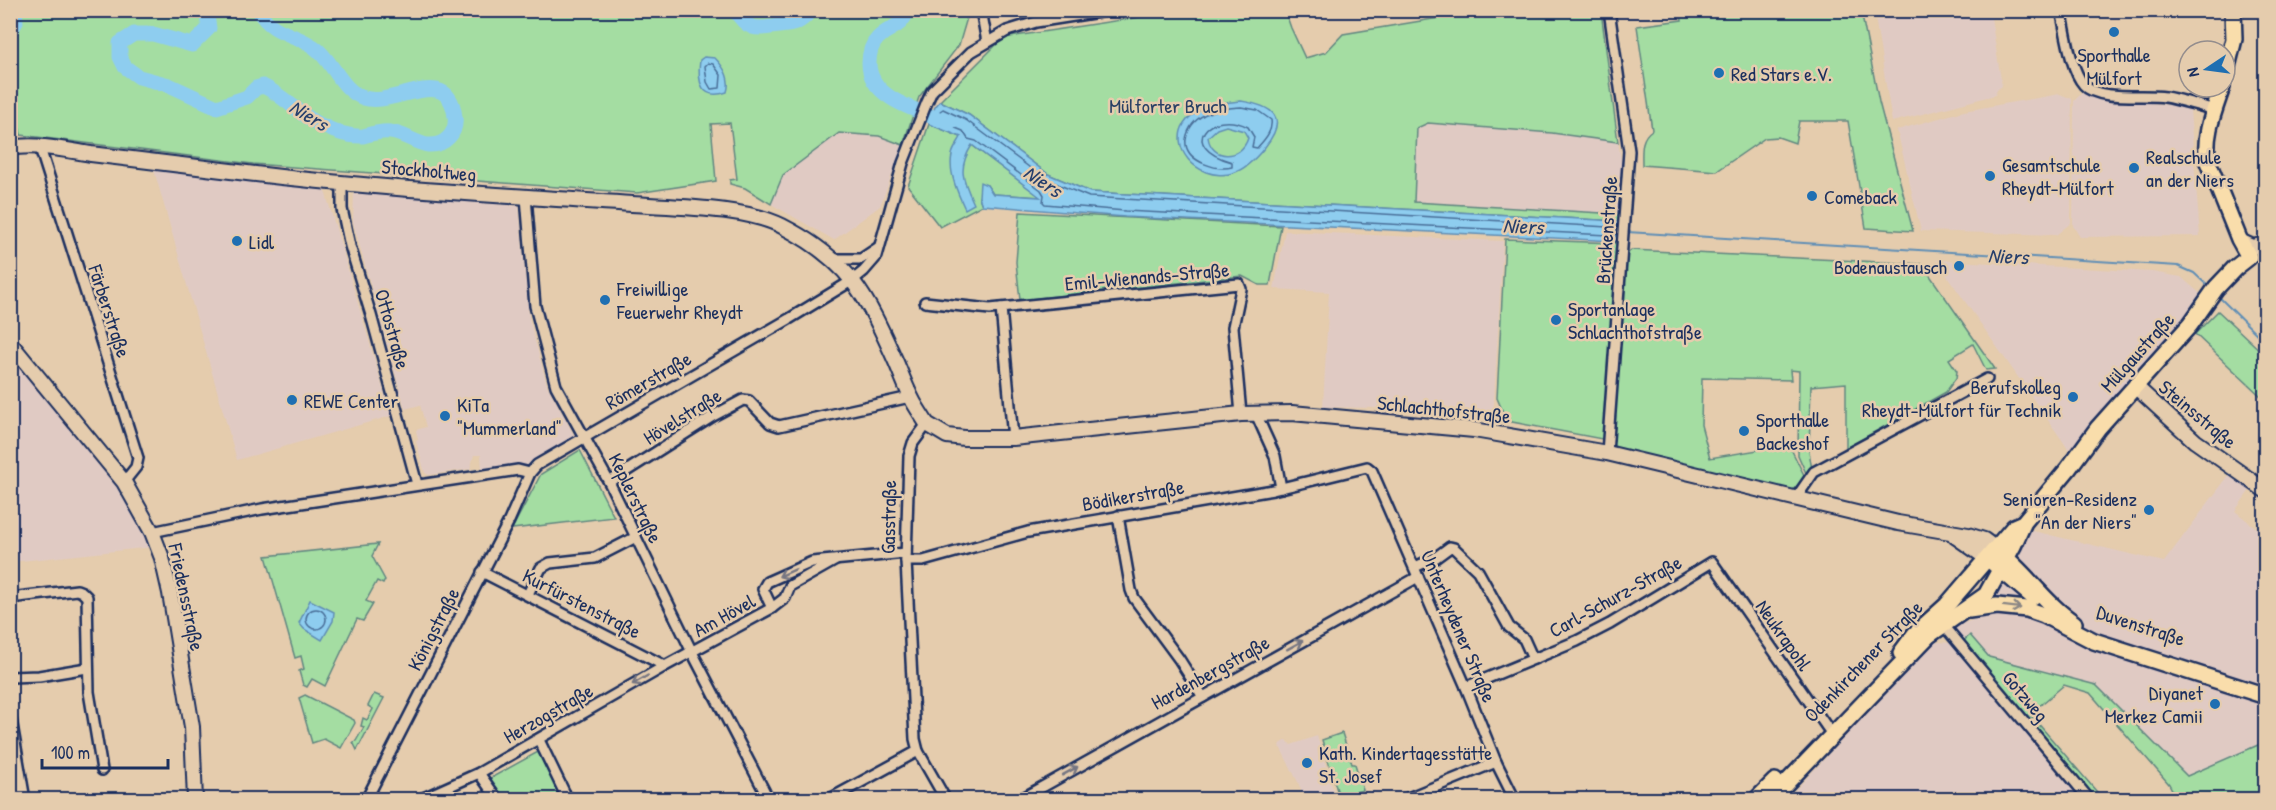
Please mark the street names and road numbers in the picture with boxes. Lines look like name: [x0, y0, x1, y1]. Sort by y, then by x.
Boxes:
street label: Stockholtweg: [381, 152, 478, 188]
street label: Brückenstraße: [1589, 175, 1623, 285]
street label: Emil-Wienands-Straße: [1064, 255, 1230, 297]
street label: Färberstraße: [82, 260, 138, 361]
street label: Ottostraße: [369, 286, 417, 372]
street label: Mülgaustraße: [2094, 306, 2180, 398]
street label: Römerstraße: [600, 345, 696, 415]
street label: Steinsstraße: [2153, 373, 2243, 455]
street label: Hövelstraße: [638, 381, 726, 451]
street label: Schlachthofstraße: [1376, 389, 1512, 429]
street label: Keplerstraße: [603, 449, 669, 547]
street label: Bödikerstraße: [1080, 473, 1186, 517]
street label: Gasstraße: [874, 480, 902, 554]
street label: Friedensstraße: [162, 540, 212, 653]
street label: Unterheydener Straße: [1415, 546, 1503, 706]
street label: Carl-Schurz-Straße: [1544, 548, 1686, 644]
street label: Kurfürstenstraße: [518, 562, 646, 644]
street label: Königstraße: [401, 583, 465, 675]
street label: Am Hövel: [688, 587, 760, 643]
street label: Neukrapohl: [1750, 594, 1819, 676]
street label: Odenkirchener Straße: [1798, 594, 1928, 728]
street label: Duvenstraße: [2093, 598, 2189, 652]
street label: Hardenbergstraße: [1146, 628, 1274, 716]
street label: Gotzweg: [1997, 665, 2055, 727]
street label: Herzogstraße: [498, 676, 598, 749]

